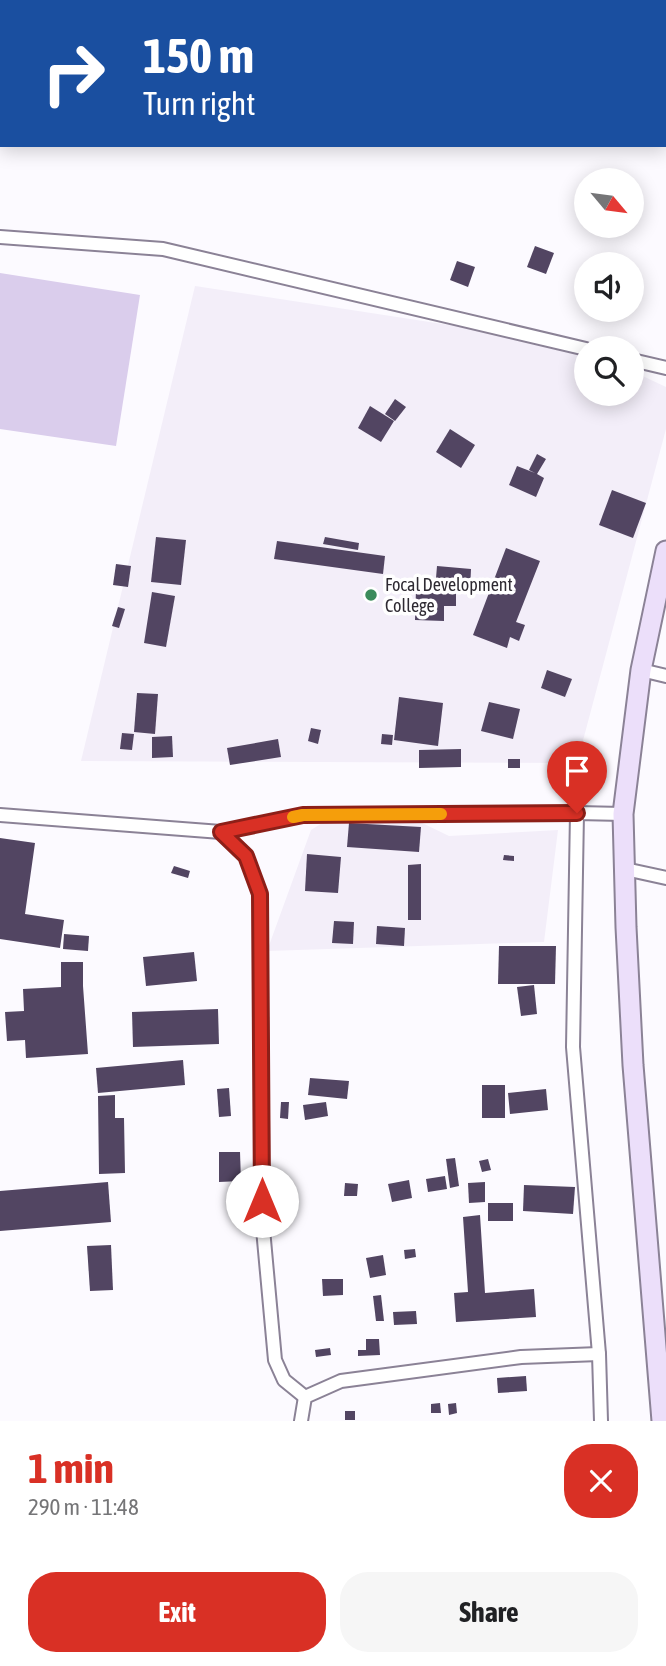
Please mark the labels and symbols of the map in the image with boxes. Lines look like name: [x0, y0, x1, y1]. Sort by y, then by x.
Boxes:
north arrow: [574, 168, 644, 238]
place label: Focal Development College: [385, 574, 513, 616]
marker: Focal Development College: [363, 587, 379, 603]
pin: [547, 741, 607, 813]
position arrow: [225, 1164, 299, 1238]

